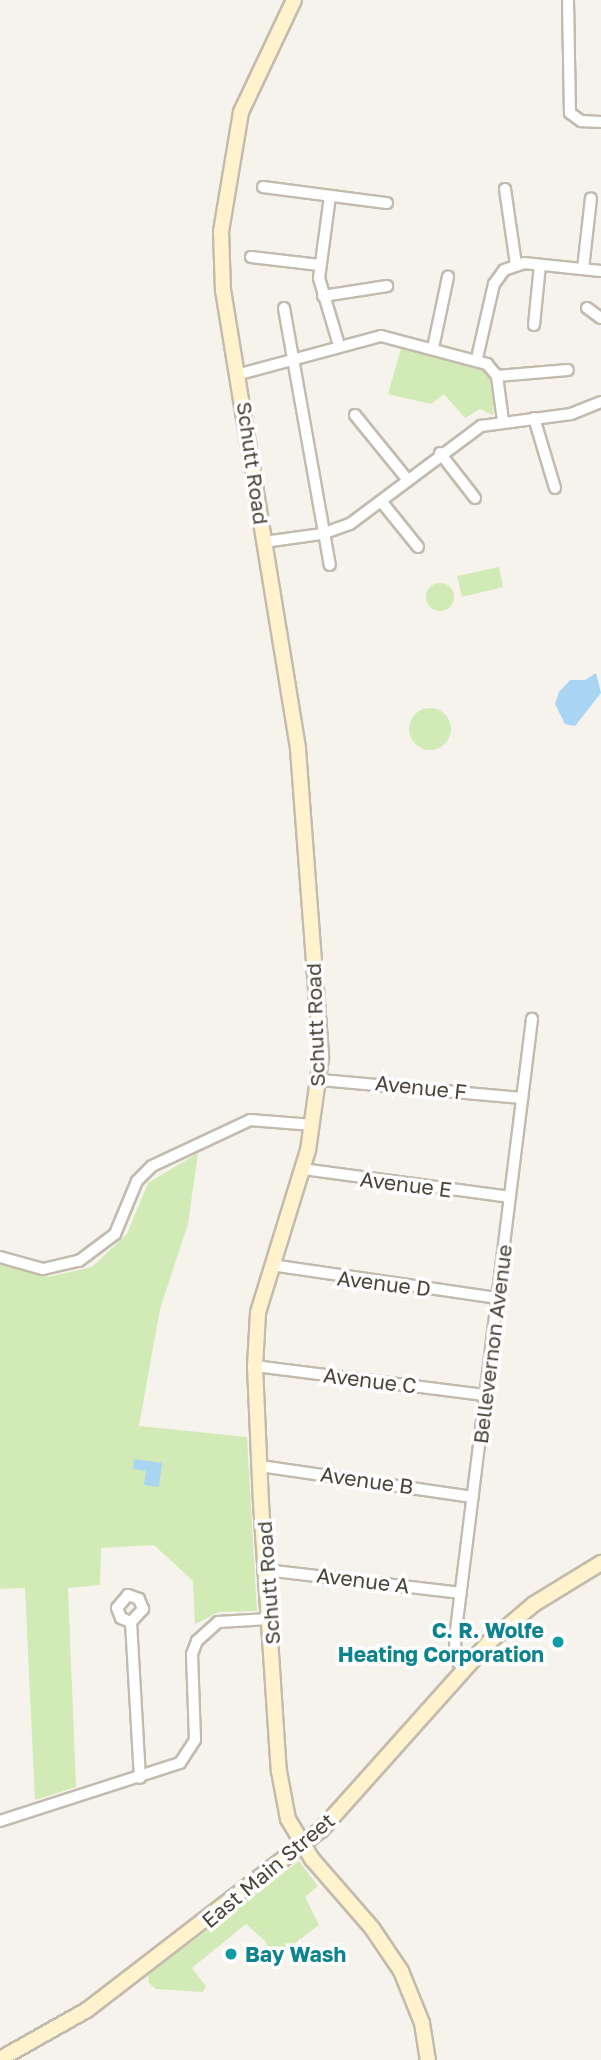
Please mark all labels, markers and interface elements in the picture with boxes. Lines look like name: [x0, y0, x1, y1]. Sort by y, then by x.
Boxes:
street label: Schutt Road: [232, 400, 274, 526]
street label: Schutt Road: [300, 963, 330, 1087]
street label: Avenue F: [374, 1070, 468, 1104]
street label: Avenue E: [359, 1166, 453, 1202]
street label: Bellevernon Avenue: [467, 1243, 517, 1445]
street label: Avenue D: [336, 1265, 432, 1301]
street label: Avenue C: [322, 1362, 418, 1398]
street label: Avenue B: [319, 1461, 415, 1499]
street label: Schutt Road: [251, 1520, 285, 1646]
street label: Avenue A: [315, 1562, 411, 1598]
place label: C. R. Wolfe Heating Corporation: [338, 1617, 544, 1667]
marker: C. R. Wolfe Heating Corporation: [550, 1634, 566, 1650]
street label: East Main Street: [197, 1807, 339, 1933]
place label: Bay Wash: [245, 1941, 346, 1967]
marker: Bay Wash: [223, 1946, 239, 1962]

